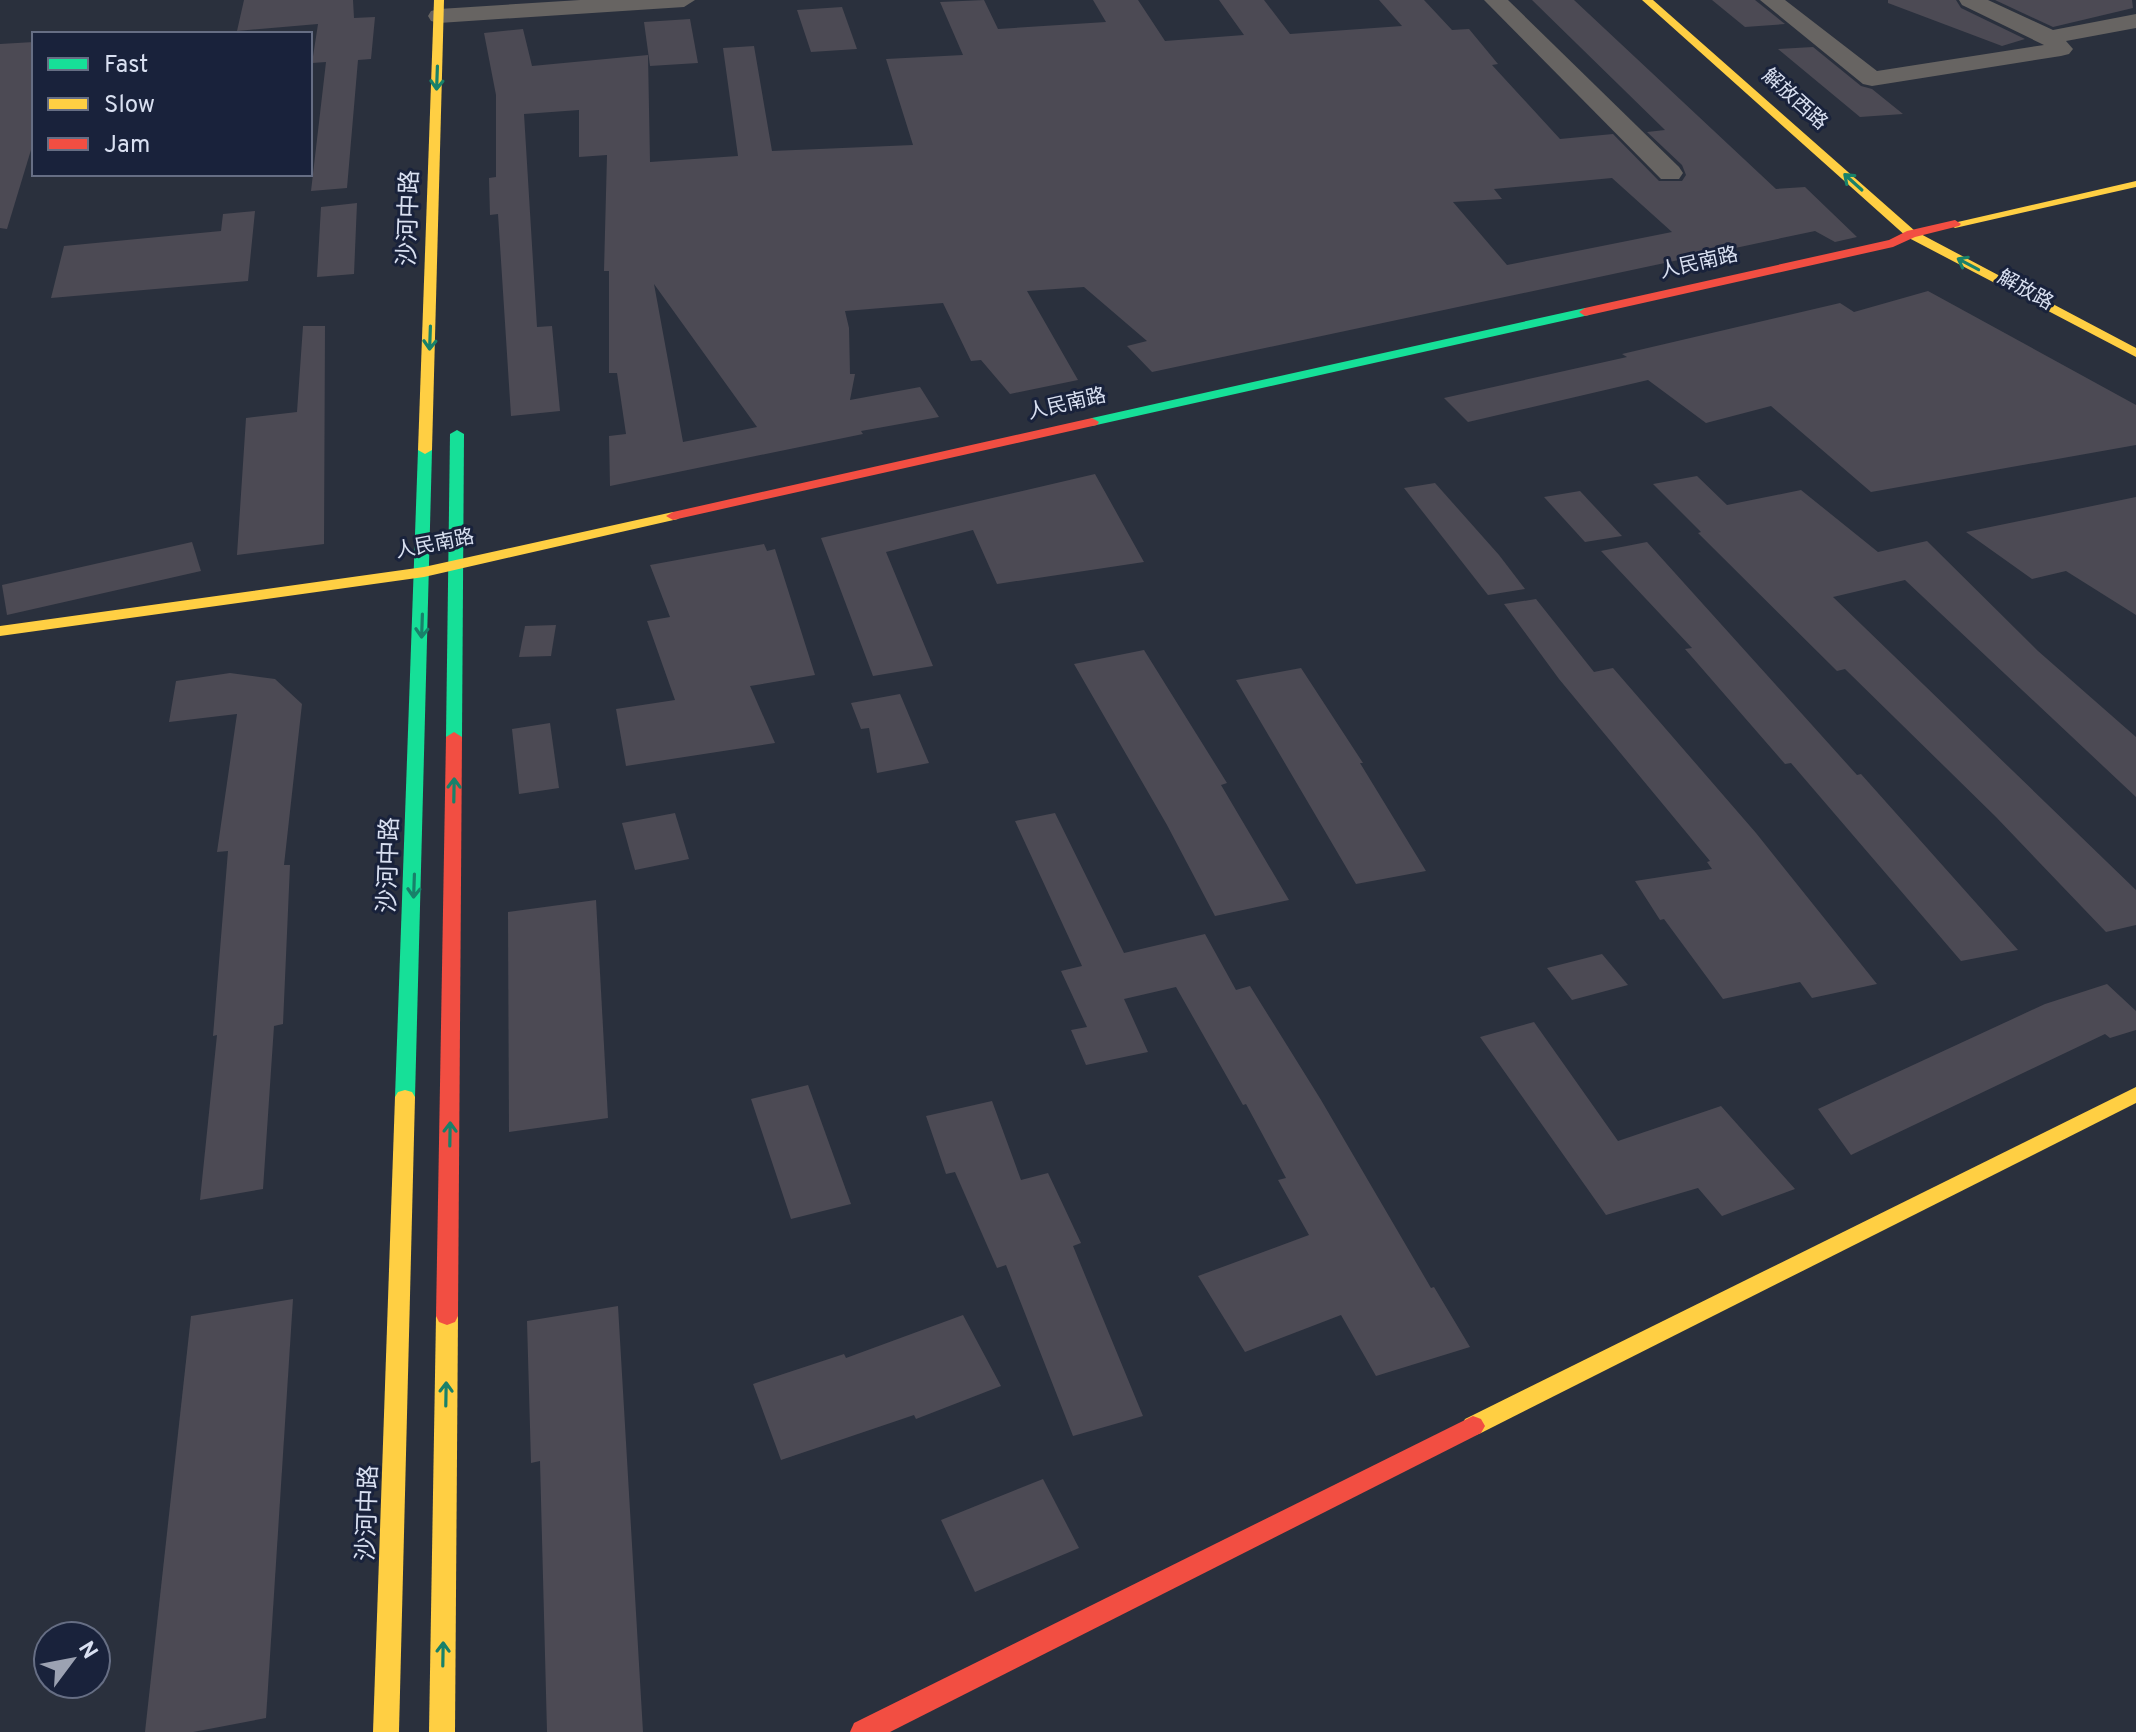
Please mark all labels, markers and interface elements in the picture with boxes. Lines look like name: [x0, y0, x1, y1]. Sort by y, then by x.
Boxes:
legend: [32, 32, 312, 176]
text: Fast: [104, 51, 148, 81]
one-way arrow: [430, 64, 445, 91]
street label: 解放西路: [1756, 64, 1832, 136]
text: Slow: [104, 91, 155, 121]
text: Jam: [104, 131, 150, 161]
street label: 沙河中路: [393, 170, 427, 266]
one-way arrow: [1843, 173, 1863, 191]
street label: 人民南路: [1657, 242, 1741, 286]
one-way arrow: [1957, 256, 1980, 272]
street label: 解放路: [1992, 265, 2058, 317]
one-way arrow: [423, 324, 438, 351]
street label: 人民南路: [1025, 383, 1109, 427]
street label: 人民南路: [393, 525, 477, 565]
one-way arrow: [415, 612, 430, 639]
one-way arrow: [446, 777, 462, 804]
street label: 沙河中路: [373, 817, 407, 913]
one-way arrow: [406, 872, 421, 899]
one-way arrow: [442, 1121, 457, 1148]
one-way arrow: [439, 1381, 454, 1408]
street label: 沙河中路: [352, 1465, 386, 1561]
north arrow: [32, 1620, 112, 1700]
text: N: [71, 1637, 102, 1665]
one-way arrow: [436, 1641, 451, 1668]

